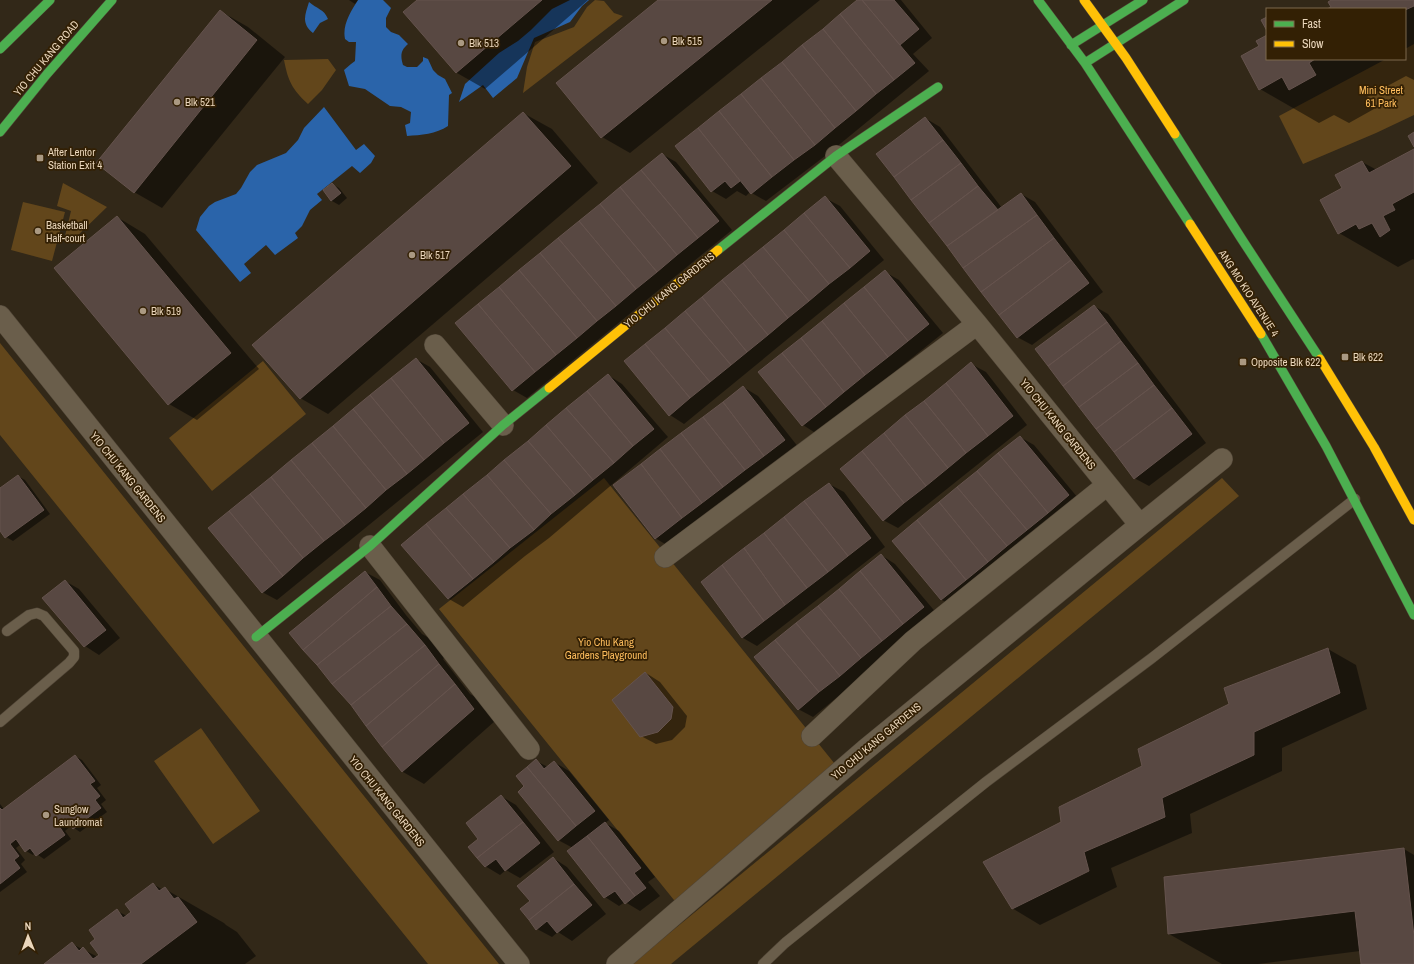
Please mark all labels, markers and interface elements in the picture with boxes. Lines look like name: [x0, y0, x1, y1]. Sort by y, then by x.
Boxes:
legend: [1266, 8, 1406, 60]
text: Fast: [1302, 16, 1321, 32]
street label: YIO CHU KANG ROAD: [10, 17, 82, 99]
place label: Blk 515: [672, 34, 702, 48]
place label: Blk 513: [469, 36, 499, 50]
marker: Blk 515: [659, 36, 669, 46]
text: Slow: [1302, 36, 1324, 52]
marker: Blk 513: [456, 38, 466, 48]
park label: Mini Street 61 Park: [1359, 83, 1404, 110]
place label: Blk 521: [185, 95, 215, 109]
marker: Blk 521: [172, 97, 182, 107]
place label: After Lentor Station Exit 4: [47, 145, 102, 172]
marker: After Lentor Station Exit 4: [35, 153, 45, 163]
place label: Basketball Half-court: [46, 218, 88, 245]
marker: Basketball Half-court: [33, 226, 43, 236]
street label: ANG MO KIO AVENUE 4: [1215, 246, 1282, 339]
place label: Blk 517: [420, 248, 450, 262]
street label: YIO CHU KANG GARDENS: [621, 249, 717, 331]
marker: Blk 517: [407, 250, 417, 260]
place label: Blk 519: [151, 304, 181, 318]
marker: Blk 519: [138, 306, 148, 316]
place label: Blk 622: [1353, 350, 1383, 364]
marker: Blk 622: [1340, 352, 1350, 362]
place label: Opposite Blk 622: [1251, 355, 1320, 369]
marker: Opposite Blk 622: [1238, 357, 1248, 367]
street label: YIO CHU KANG GARDENS: [1017, 376, 1099, 472]
street label: YIO CHU KANG GARDENS: [87, 429, 169, 525]
park label: Yio Chu Kang Gardens Playground: [565, 635, 647, 662]
street label: YIO CHU KANG GARDENS: [828, 699, 924, 783]
street label: YIO CHU KANG GARDENS: [346, 753, 428, 849]
place label: Sunglow Laundromat: [54, 802, 103, 829]
marker: Sunglow Laundromat: [41, 810, 51, 820]
north arrow: [8, 916, 48, 956]
text: N: [24, 919, 31, 933]

